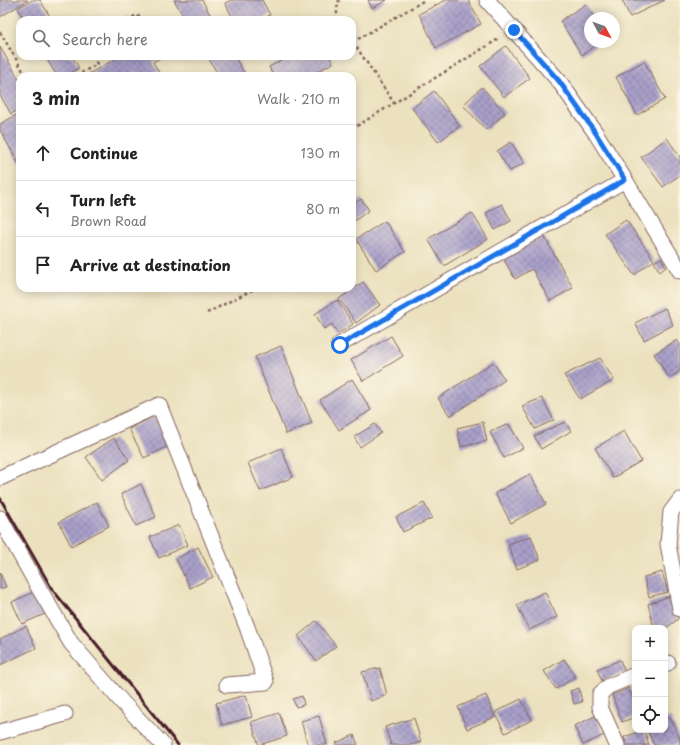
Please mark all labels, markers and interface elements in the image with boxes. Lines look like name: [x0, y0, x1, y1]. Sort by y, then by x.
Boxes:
north arrow: [584, 12, 620, 48]
search box: [16, 16, 356, 60]
route end: [505, 21, 523, 39]
icon: search: [30, 27, 52, 49]
text: Search here: [62, 27, 148, 50]
text: 3 min: [32, 85, 80, 111]
text: Walk · 210 m: [257, 89, 340, 108]
text: Continue: [70, 141, 138, 164]
icon: ahead: [32, 142, 54, 164]
text: 130 m: [301, 143, 340, 162]
text: Turn left: [70, 188, 136, 211]
icon: left: [32, 198, 54, 220]
text: 80 m: [306, 199, 340, 218]
text: Brown Road: [70, 211, 147, 230]
text: Arrive at destination: [70, 253, 231, 276]
icon: arrive: [32, 254, 54, 276]
route start: [331, 336, 349, 354]
map controls: [632, 625, 668, 733]
button: +: [632, 625, 668, 661]
button: −: [632, 661, 668, 697]
button: locate: [632, 697, 668, 733]

